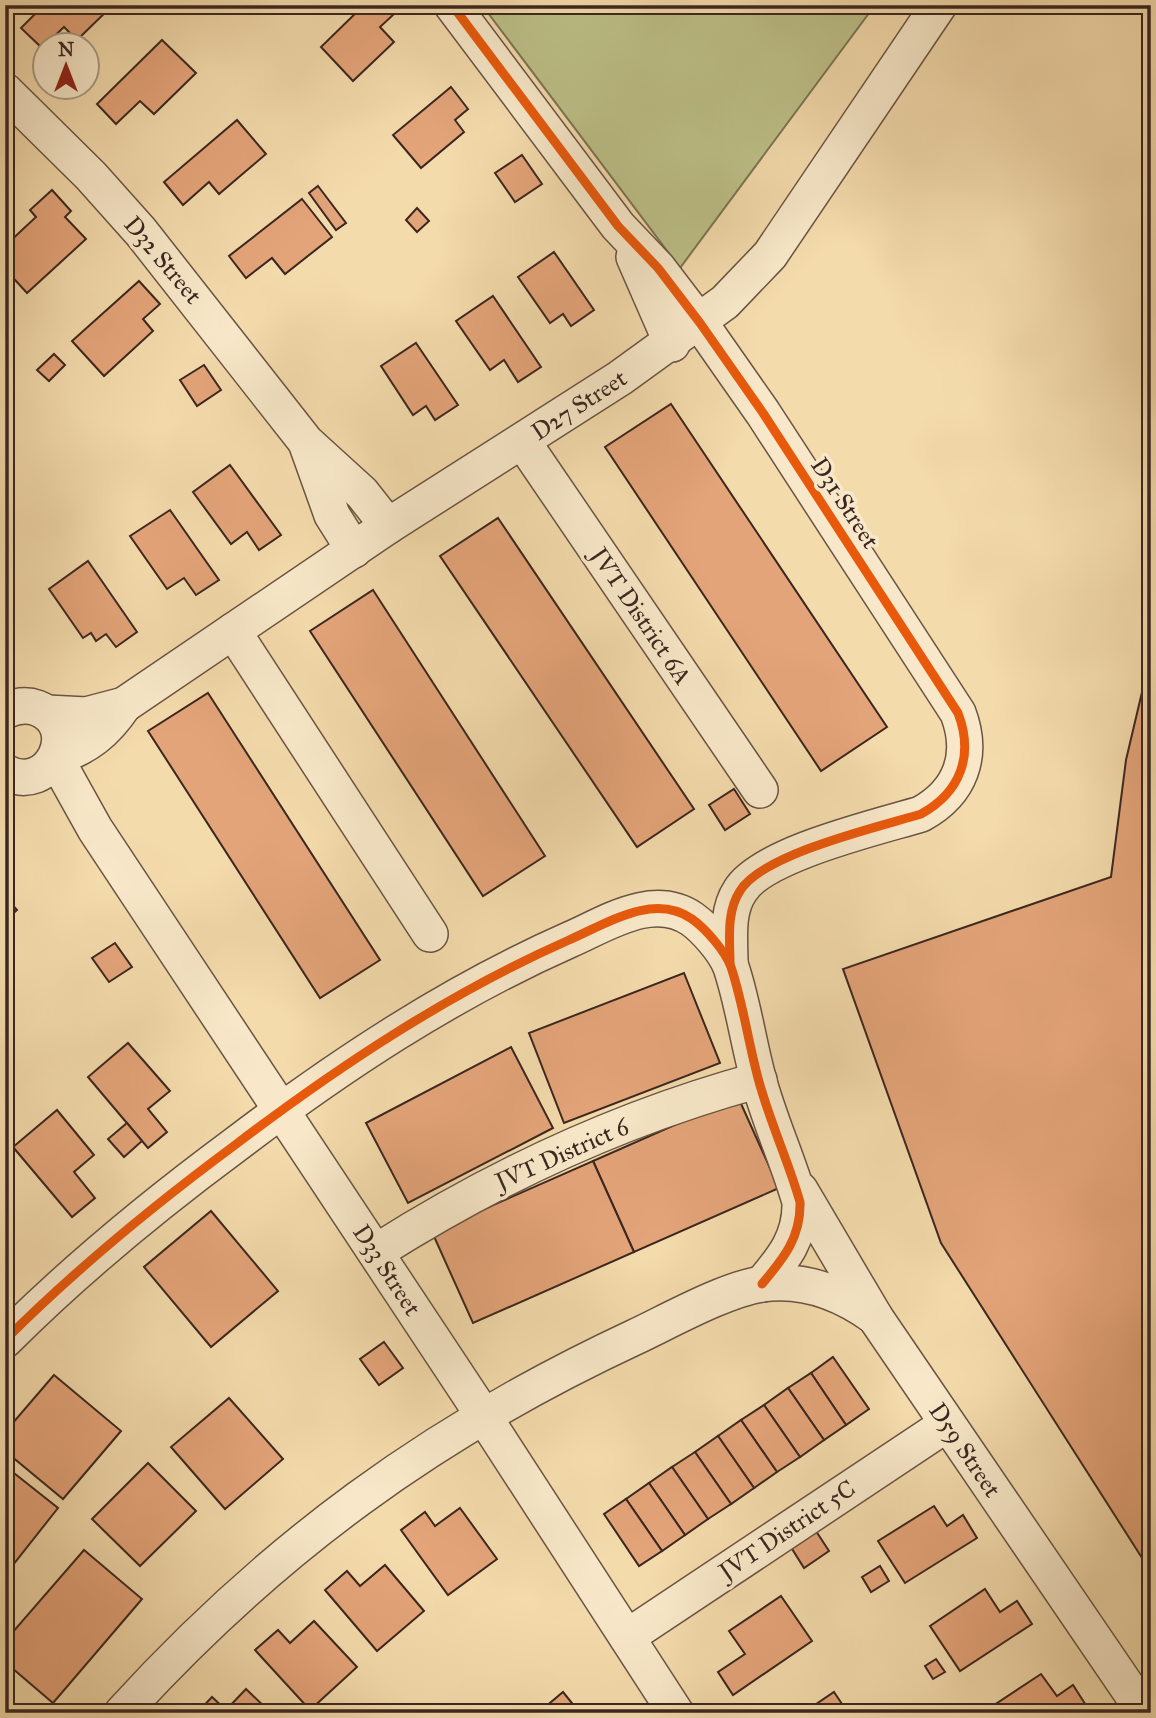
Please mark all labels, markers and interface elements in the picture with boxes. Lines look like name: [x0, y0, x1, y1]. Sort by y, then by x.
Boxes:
north arrow: [32, 32, 102, 102]
text: N: [58, 38, 74, 61]
street label: D32 Street: [118, 210, 209, 310]
street label: D27 Street: [526, 363, 633, 447]
street label: D31 Street: [804, 452, 886, 555]
street label: JVT District 6A: [582, 539, 698, 690]
street label: JVT District 6: [488, 1111, 634, 1198]
street label: D33 Street: [346, 1219, 428, 1322]
street label: D59 Street: [922, 1397, 1008, 1503]
street label: JVT District 5C: [711, 1473, 861, 1588]

